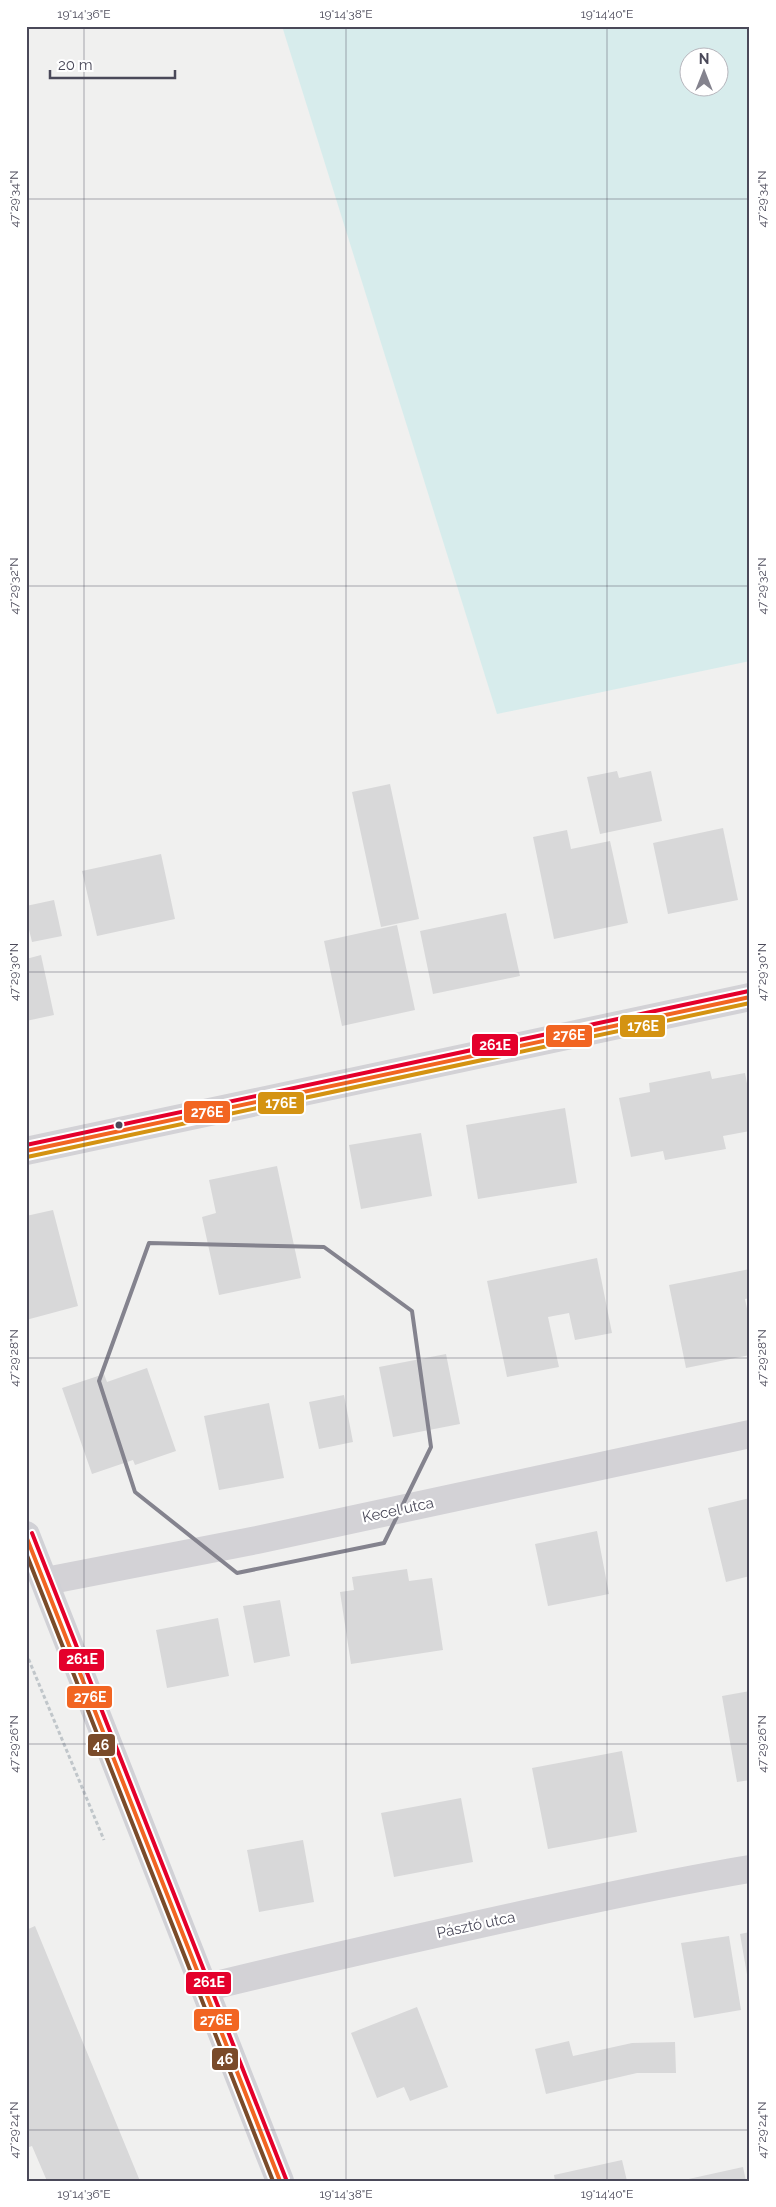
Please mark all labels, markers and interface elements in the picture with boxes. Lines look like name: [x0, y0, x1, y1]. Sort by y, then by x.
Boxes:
text: 19°14'36"E: [57, 7, 111, 21]
text: 19°14'38"E: [319, 7, 373, 21]
text: 19°14'40"E: [581, 7, 633, 21]
scale bar: [50, 48, 175, 80]
north arrow: [678, 48, 728, 98]
text: N: [699, 51, 709, 67]
text: 20 m: [58, 56, 93, 74]
text: 47°29'34"N: [7, 170, 21, 228]
text: 47°29'34"N: [755, 170, 769, 228]
text: 47°29'32"N: [7, 558, 21, 614]
text: 47°29'32"N: [755, 558, 769, 614]
text: 47°29'30"N: [7, 943, 21, 1001]
text: 47°29'30"N: [755, 943, 769, 1001]
line badge: 176E: [619, 1014, 666, 1038]
text: 176E: [627, 1018, 659, 1034]
line badge: 276E: [545, 1024, 593, 1048]
text: 276E: [553, 1027, 585, 1043]
line badge: 261E: [471, 1033, 519, 1057]
text: 261E: [479, 1037, 511, 1053]
line badge: 176E: [257, 1091, 305, 1115]
text: 176E: [265, 1095, 297, 1111]
line badge: 276E: [183, 1100, 231, 1124]
text: 276E: [191, 1104, 223, 1120]
unlabelled marker: [114, 1120, 124, 1130]
text: 47°29'28"N: [7, 1329, 21, 1387]
text: 47°29'28"N: [755, 1329, 769, 1387]
street label: Kecel utca: [361, 1494, 435, 1526]
line badge: 261E: [58, 1648, 105, 1672]
text: 261E: [66, 1651, 98, 1667]
line badge: 276E: [66, 1685, 113, 1709]
text: 276E: [74, 1689, 106, 1705]
text: 47°29'26"N: [7, 1715, 21, 1773]
text: 47°29'26"N: [755, 1715, 769, 1773]
line badge: 46: [87, 1733, 116, 1757]
text: 46: [93, 1737, 109, 1753]
street label: Pásztó utca: [435, 1908, 517, 1942]
line badge: 261E: [185, 1971, 232, 1995]
text: 261E: [193, 1974, 225, 1990]
line badge: 276E: [193, 2008, 240, 2032]
text: 276E: [200, 2012, 232, 2028]
line badge: 46: [211, 2047, 239, 2071]
text: 46: [217, 2051, 233, 2067]
text: 47°29'24"N: [7, 2102, 21, 2159]
text: 47°29'24"N: [755, 2102, 769, 2159]
text: 19°14'36"E: [57, 2187, 111, 2201]
text: 19°14'38"E: [319, 2187, 373, 2201]
text: 19°14'40"E: [581, 2187, 633, 2201]

